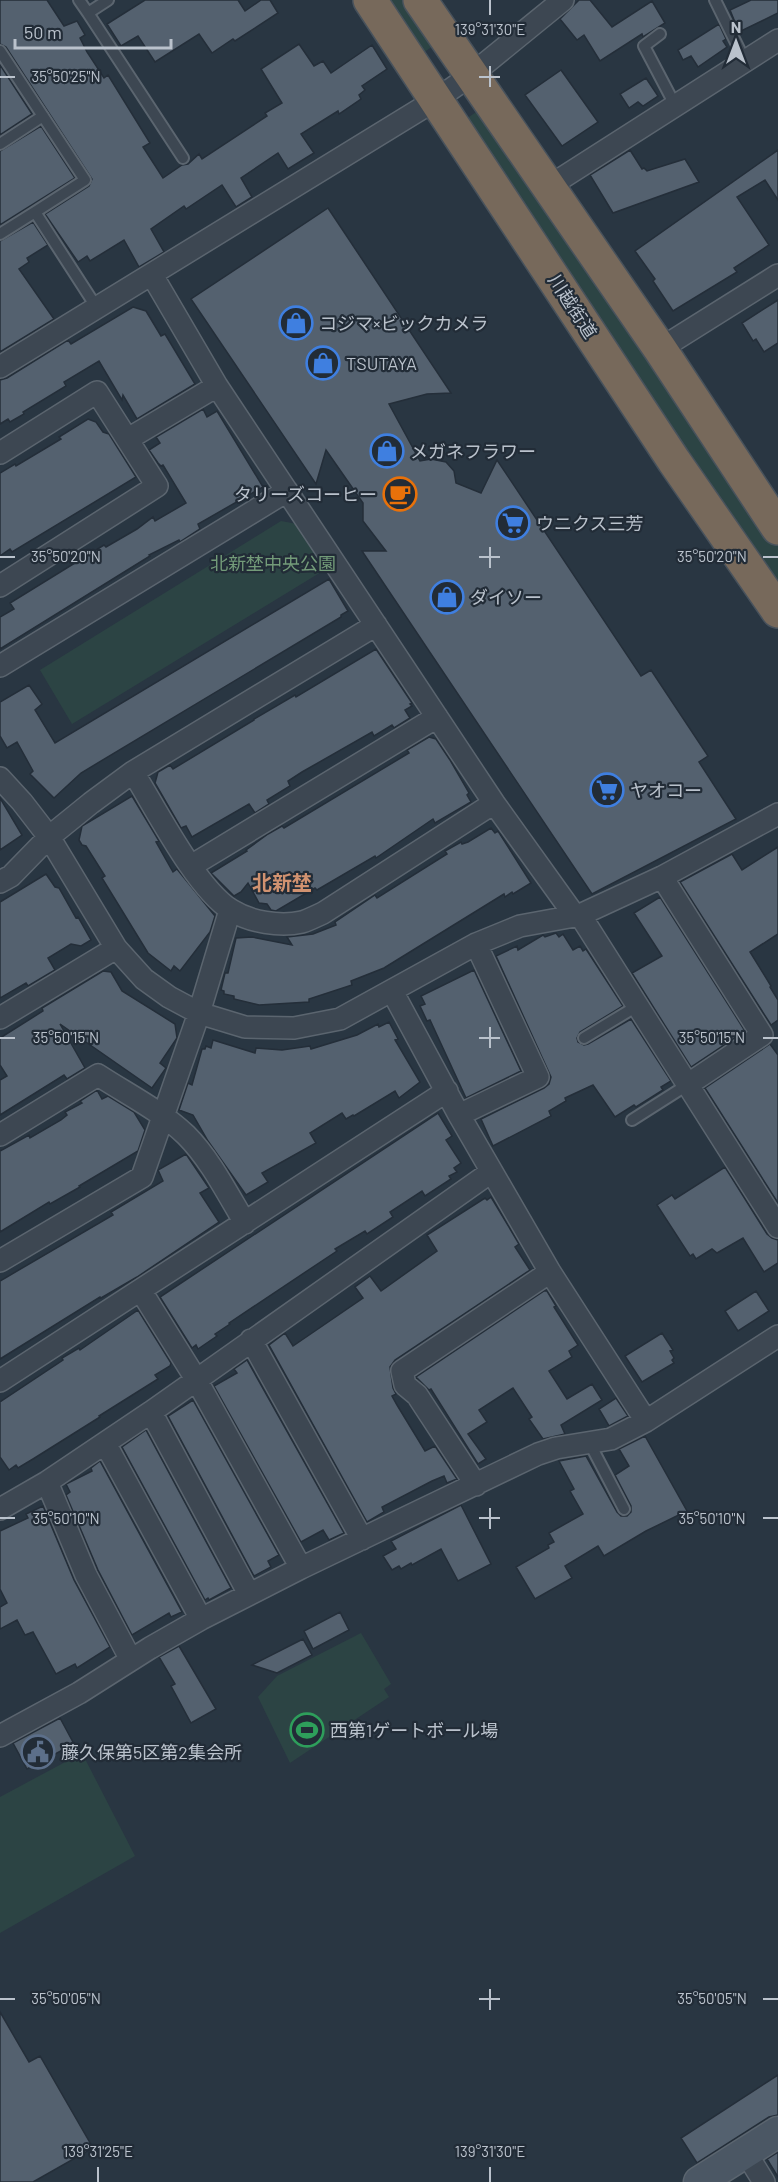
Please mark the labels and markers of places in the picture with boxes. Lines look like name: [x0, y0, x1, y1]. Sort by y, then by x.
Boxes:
shop icon: コジマ×ビックカメラ: [278, 305, 314, 341]
place label: コジマ×ビックカメラ: [319, 312, 489, 334]
shop icon: TSUTAYA: [305, 345, 341, 381]
place label: TSUTAYA: [346, 352, 417, 374]
shop icon: メガネフラワー: [369, 433, 405, 469]
place label: メガネフラワー: [410, 440, 536, 462]
cafe icon: タリーズコーヒー: [382, 476, 418, 512]
place label: タリーズコーヒー: [234, 483, 377, 505]
supermarket icon: ウニクス三芳: [495, 505, 531, 541]
place label: ウニクス三芳: [536, 512, 643, 534]
shop icon: ダイソー: [429, 579, 465, 615]
place label: ダイソー: [470, 586, 542, 608]
supermarket icon: ヤオコー: [589, 772, 625, 808]
place label: ヤオコー: [630, 779, 702, 801]
sports icon: 西第1ゲートボール場: [289, 1712, 325, 1748]
place label: 西第1ゲートボール場: [330, 1719, 498, 1741]
public building icon: 藤久保第5区第2集会所: [20, 1734, 56, 1770]
place label: 藤久保第5区第2集会所: [61, 1741, 242, 1763]

